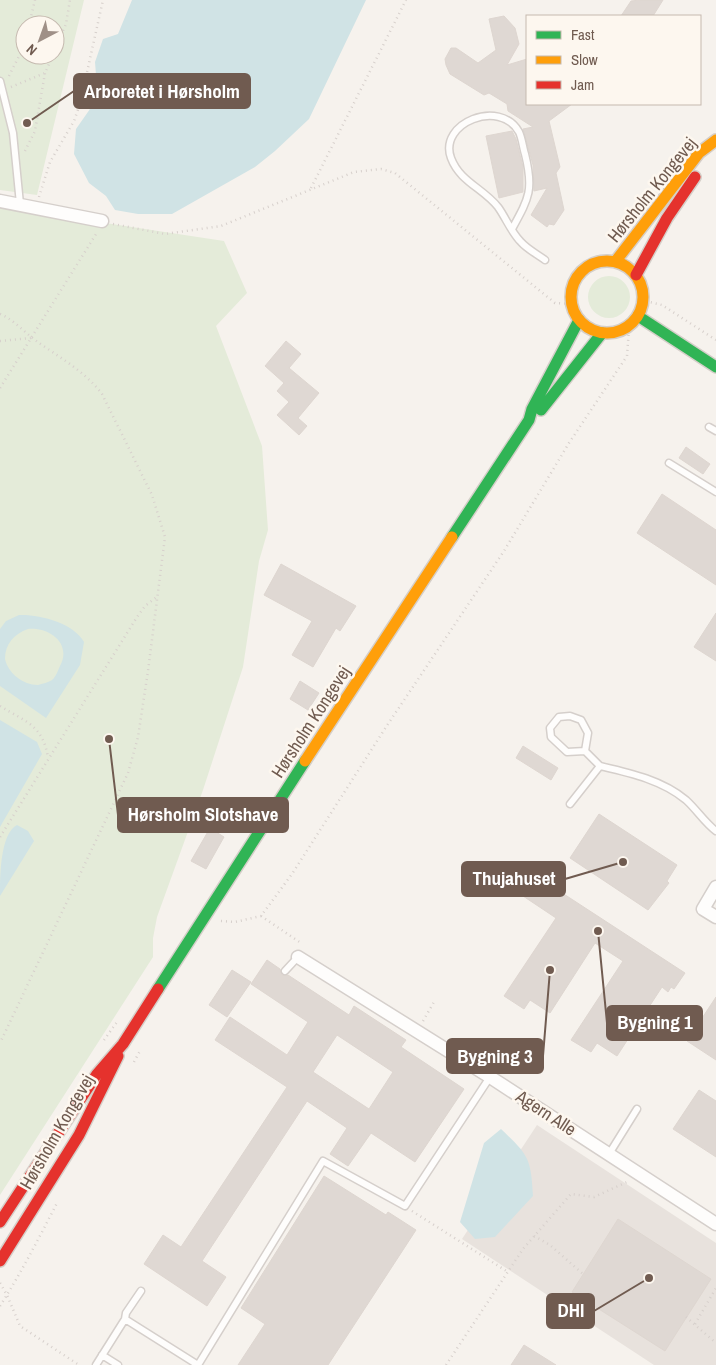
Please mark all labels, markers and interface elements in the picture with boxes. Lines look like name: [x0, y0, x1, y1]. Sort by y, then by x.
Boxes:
north arrow: [15, 15, 65, 65]
legend: [526, 15, 701, 105]
text: Fast: [571, 24, 595, 45]
text: N: [22, 40, 41, 59]
text: Slow: [571, 49, 598, 70]
callout: Arboretet i Hørsholm: [74, 74, 250, 108]
text: Jam: [571, 74, 594, 95]
text: Arboretet i Hørsholm: [84, 78, 240, 104]
street label: Hørsholm Kongevej: [601, 132, 702, 248]
street label: Hørsholm Kongevej: [265, 661, 356, 783]
callout: Hørsholm Slotshave: [118, 798, 288, 832]
text: Hørsholm Slotshave: [128, 801, 279, 827]
callout: Thujahuset: [462, 862, 565, 896]
text: Thujahuset: [472, 865, 556, 891]
callout: Bygning 1: [607, 1006, 702, 1040]
text: Bygning 1: [617, 1009, 693, 1035]
callout: Bygning 3: [447, 1039, 543, 1073]
text: Bygning 3: [457, 1043, 533, 1069]
street label: Hørsholm Kongevej: [14, 1070, 100, 1194]
street label: Agern Alle: [510, 1083, 581, 1141]
callout: DHI: [547, 1294, 594, 1328]
text: DHI: [558, 1297, 584, 1323]

